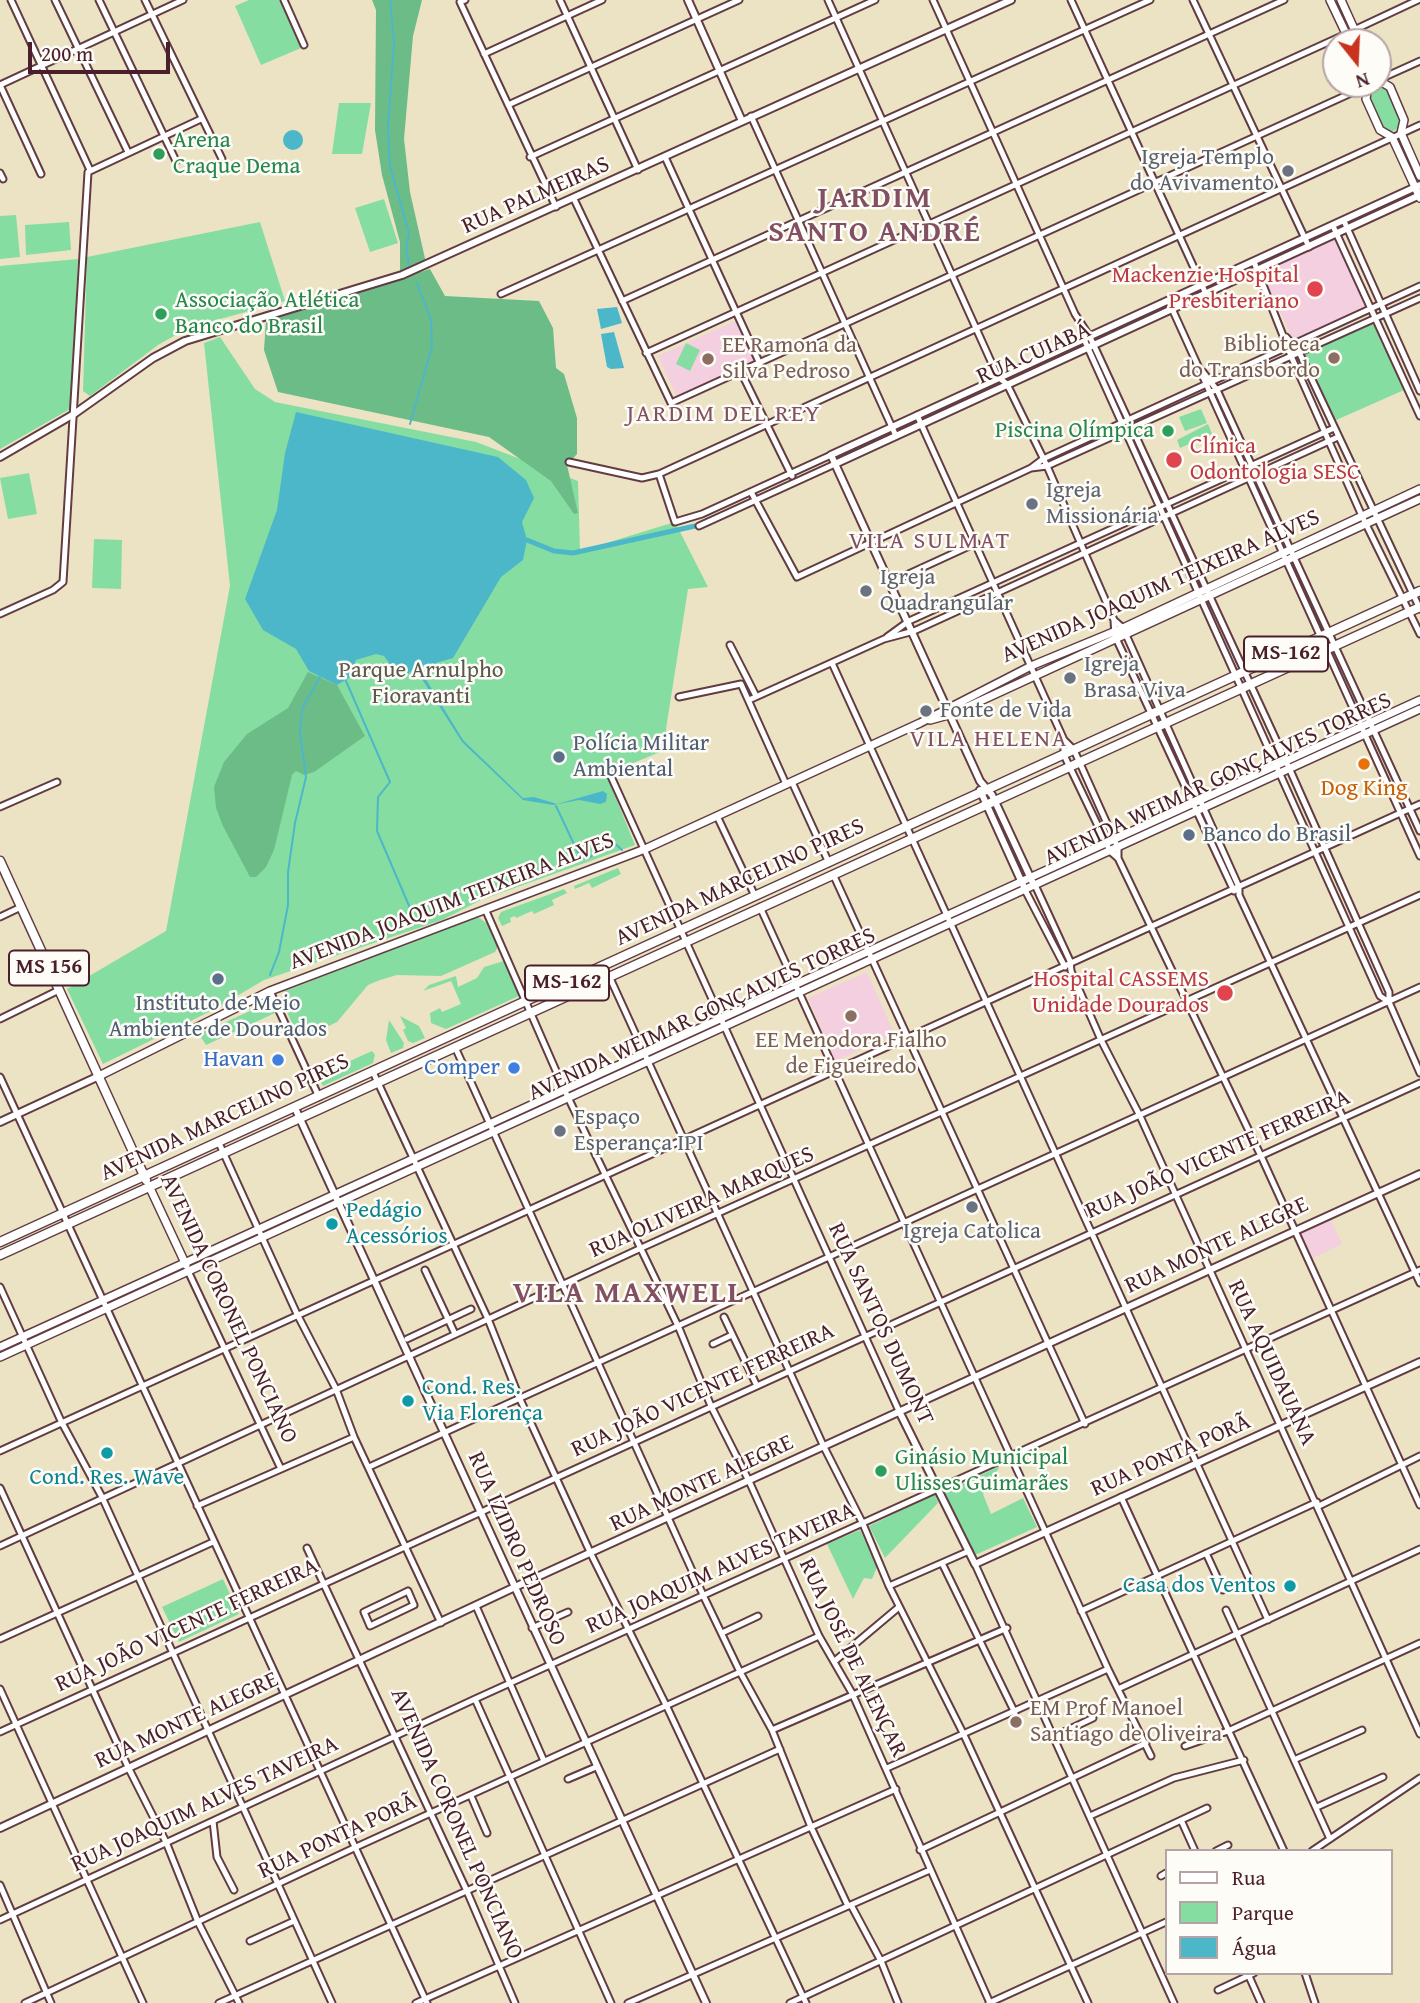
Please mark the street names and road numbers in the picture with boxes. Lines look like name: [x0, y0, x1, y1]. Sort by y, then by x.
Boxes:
street label: RUA PALMEIRAS: [458, 151, 614, 241]
street label: RUA CUIABÁ: [973, 317, 1095, 391]
street label: AVENIDA JOAQUIM TEIXEIRA ALVES: [998, 504, 1324, 670]
road number: MS-162: [1244, 636, 1328, 672]
street label: AVENIDA WEIMAR GONÇALVES TORRES: [1040, 687, 1396, 873]
street label: AVENIDA MARCELINO PIRES: [611, 813, 869, 953]
street label: AVENIDA JOAQUIM TEIXEIRA ALVES: [286, 827, 618, 977]
street label: AVENIDA WEIMAR GONÇALVES TORRES: [524, 922, 880, 1108]
road number: MS 156: [9, 950, 89, 986]
road number: MS-162: [525, 965, 609, 1000]
street label: AVENIDA MARCELINO PIRES: [96, 1048, 354, 1188]
street label: RUA JOÃO VICENTE FERREIRA: [1081, 1084, 1355, 1226]
street label: RUA OLIVEIRA MARQUES: [586, 1141, 818, 1265]
street label: AVENIDA CORONEL PONCIANO: [153, 1170, 303, 1448]
street label: RUA MONTE ALEGRE: [1121, 1191, 1313, 1301]
street label: RUA SANTOS DUMONT: [821, 1219, 939, 1429]
street label: RUA AQUIDAUANA: [1221, 1276, 1321, 1450]
street label: RUA JOÃO VICENTE FERREIRA: [567, 1318, 839, 1464]
street label: RUA PONTA PORÃ: [1087, 1408, 1255, 1504]
street label: RUA MONTE ALEGRE: [606, 1429, 798, 1539]
street label: RUA IZIDRO PEDROSO: [461, 1448, 571, 1650]
street label: RUA JOAQUIM ALVES TAVEIRA: [582, 1497, 860, 1641]
street label: RUA JOÃO VICENTE FERREIRA: [51, 1553, 323, 1699]
street label: RUA JOSÉ DE ALENÇAR: [792, 1554, 912, 1762]
street label: RUA MONTE ALEGRE: [91, 1666, 283, 1776]
street label: AVENIDA CORONEL PONCIANO: [384, 1684, 528, 1964]
street label: RUA JOAQUIM ALVES TAVEIRA: [67, 1731, 343, 1879]
street label: RUA PONTA PORÃ: [254, 1788, 422, 1886]

